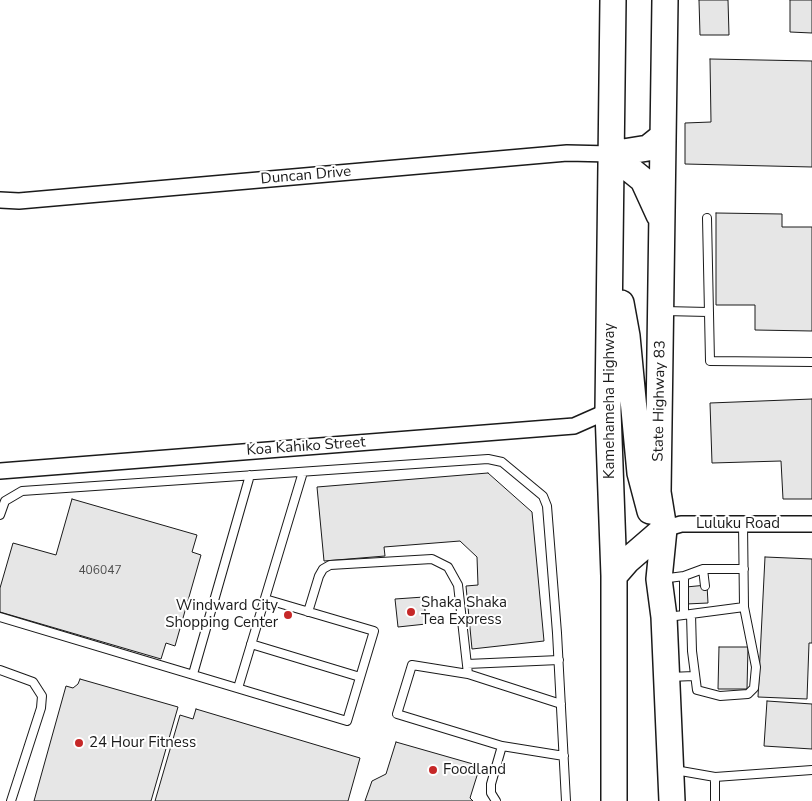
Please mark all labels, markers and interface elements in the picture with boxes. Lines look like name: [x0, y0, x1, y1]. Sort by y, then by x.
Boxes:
street label: Duncan Drive: [260, 163, 352, 189]
street label: Kamehameha Highway: [601, 323, 619, 479]
street label: State Highway 83: [650, 340, 670, 462]
street label: Koa Kahiko Street: [246, 434, 366, 460]
street label: Luluku Road: [696, 515, 780, 533]
house number: 406047: [78, 564, 122, 578]
place label: Shaka Shaka Tea Express: [421, 594, 507, 629]
place label: Windward City Shopping Center: [165, 597, 278, 632]
marker: Shaka Shaka Tea Express: [405, 606, 417, 618]
marker: Windward City Shopping Center: [282, 609, 294, 621]
place label: 24 Hour Fitness: [89, 734, 196, 752]
marker: 24 Hour Fitness: [73, 737, 85, 749]
place label: Foodland: [443, 761, 506, 779]
marker: Foodland: [427, 764, 439, 776]

